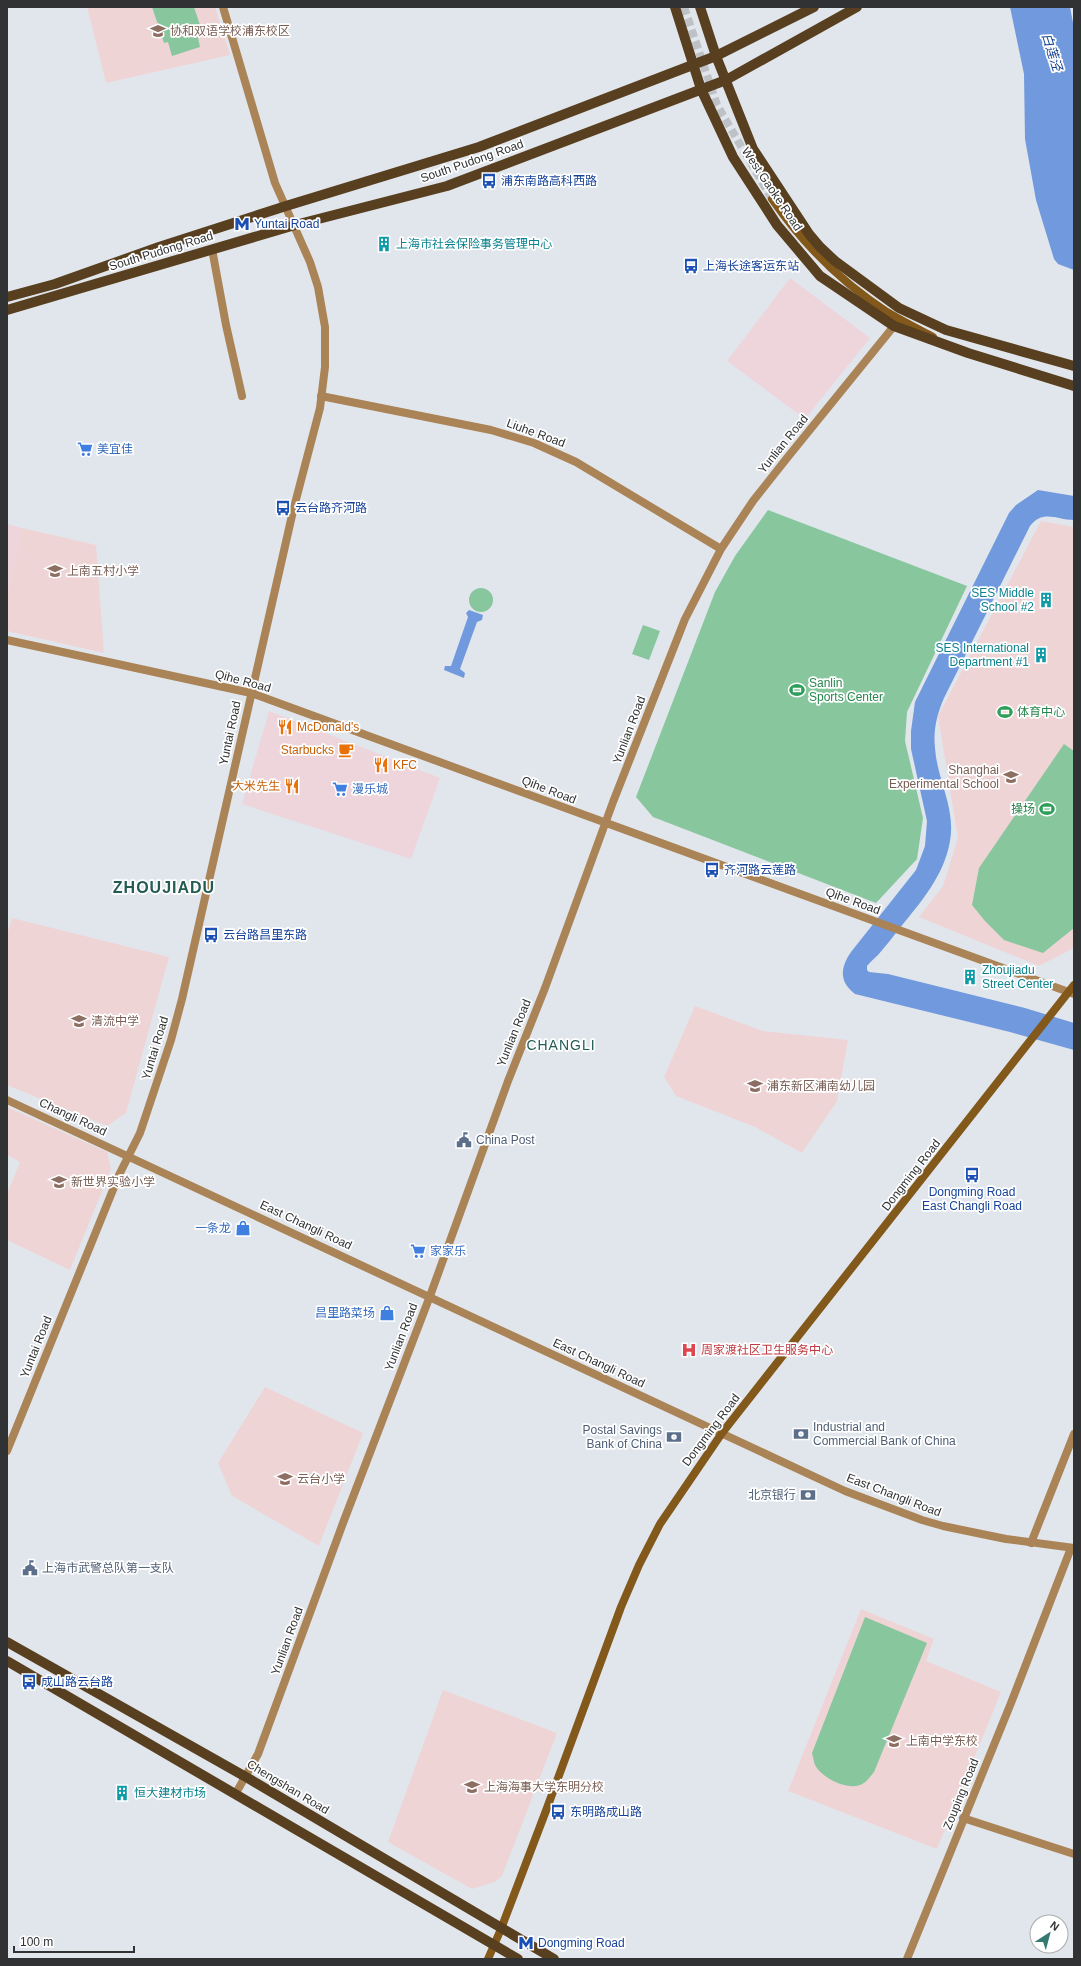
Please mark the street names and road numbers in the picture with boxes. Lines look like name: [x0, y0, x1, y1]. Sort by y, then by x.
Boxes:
street label: South Pudong Road: [419, 137, 525, 185]
street label: West Gaoke Road: [739, 145, 805, 233]
street label: South Pudong Road: [107, 229, 215, 273]
street label: Yunlian Road: [755, 412, 811, 476]
street label: Liuhe Road: [505, 416, 567, 450]
street label: Qihe Road: [213, 667, 273, 695]
street label: Yunlian Road: [610, 694, 648, 766]
street label: Yuntai Road: [216, 700, 244, 766]
street label: Qihe Road: [520, 773, 578, 807]
street label: Qihe Road: [824, 885, 882, 917]
street label: Yunlian Road: [494, 997, 534, 1069]
street label: Yuntai Road: [139, 1015, 171, 1081]
street label: Changli Road: [37, 1095, 109, 1139]
street label: Dongming Road: [879, 1137, 943, 1213]
street label: East Changli Road: [258, 1198, 354, 1252]
street label: Yunlian Road: [382, 1301, 420, 1373]
street label: Yuntai Road: [17, 1314, 55, 1380]
street label: East Changli Road: [551, 1336, 647, 1390]
street label: Dongming Road: [679, 1391, 743, 1469]
street label: East Changli Road: [845, 1471, 943, 1519]
street label: Yunlian Road: [268, 1605, 306, 1677]
street label: Zouping Road: [940, 1756, 982, 1832]
street label: Chengshan Road: [244, 1757, 332, 1817]

